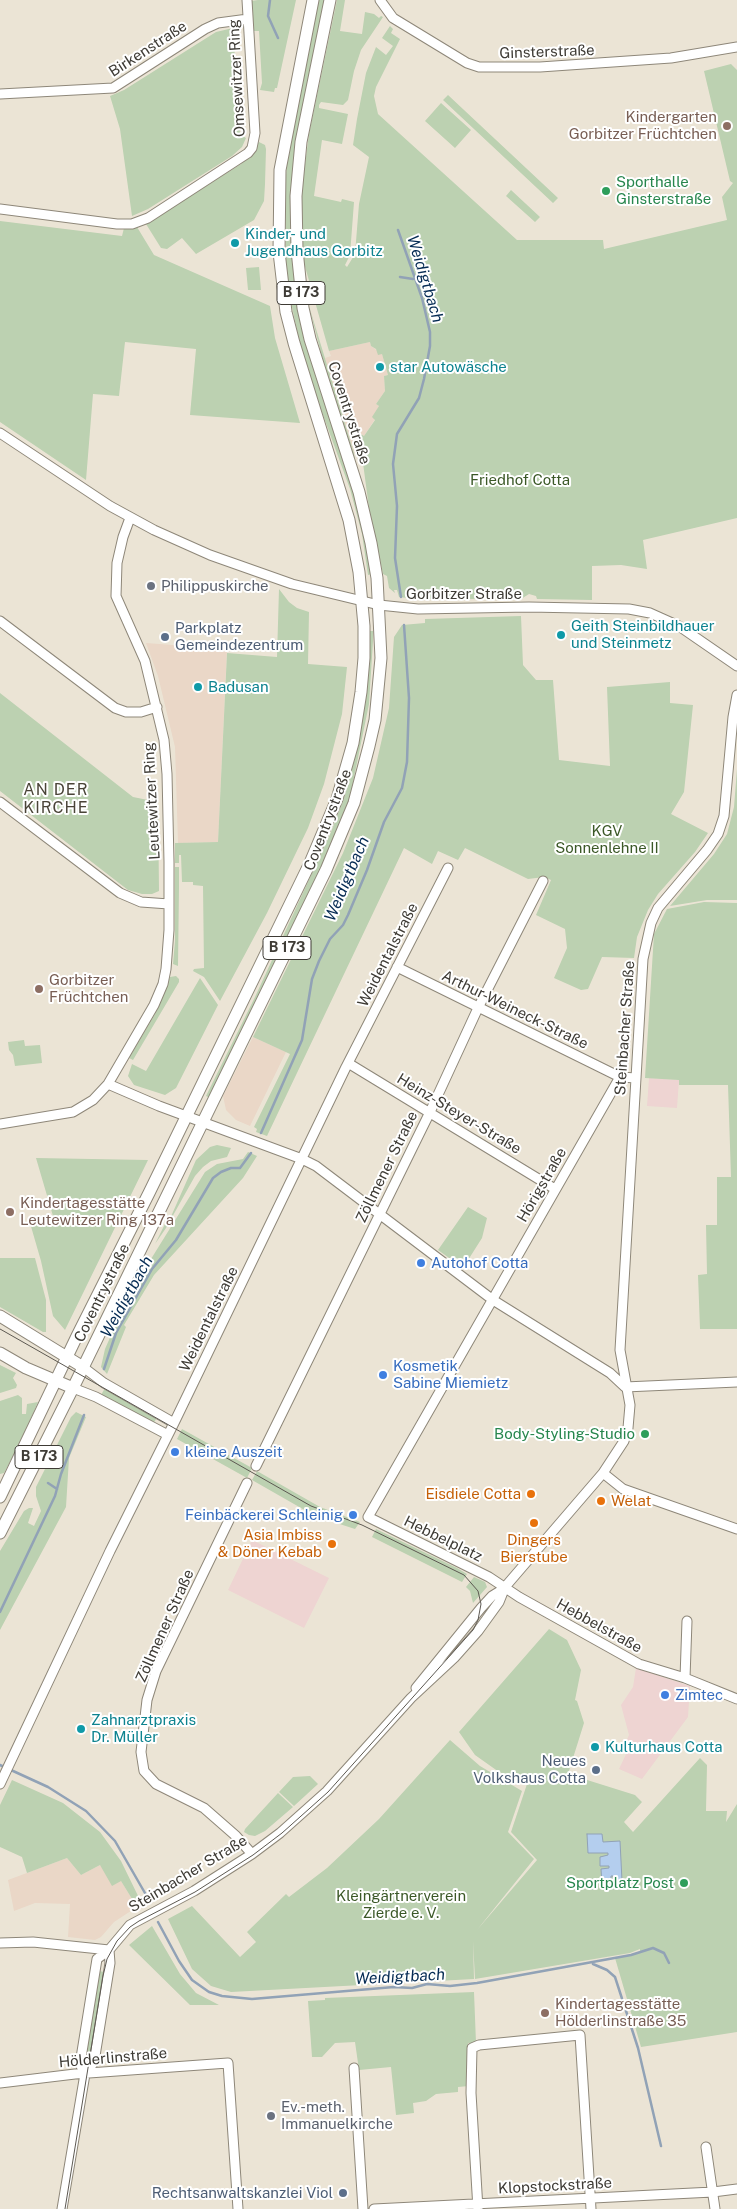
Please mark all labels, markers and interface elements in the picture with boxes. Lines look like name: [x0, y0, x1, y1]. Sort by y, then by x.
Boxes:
street label: Birkenstraße: [106, 17, 190, 81]
street label: Omsewitzer Ring: [225, 19, 249, 137]
street label: Ginsterstraße: [499, 41, 595, 63]
place label: Kindergarten Gorbitzer Früchtchen: [569, 108, 717, 143]
marker: Kindergarten Gorbitzer Früchtchen: [721, 120, 733, 132]
place label: Sporthalle Ginsterstraße: [616, 173, 711, 208]
marker: Sporthalle Ginsterstraße: [600, 185, 612, 197]
place label: Kinder- und Jugendhaus Gorbitz: [245, 225, 383, 260]
water label: Weidigtbach: [403, 233, 447, 325]
marker: Kinder- und Jugendhaus Gorbitz: [229, 237, 241, 249]
road number: B 173: [277, 282, 325, 304]
place label: star Autowäsche: [390, 358, 507, 376]
street label: Coventrystraße: [324, 359, 374, 467]
marker: star Autowäsche: [374, 361, 386, 373]
park label: Friedhof Cotta: [470, 471, 570, 489]
place label: Philippuskirche: [161, 577, 269, 595]
marker: Philippuskirche: [145, 580, 157, 592]
street label: Gorbitzer Straße: [406, 585, 522, 603]
place label: Geith Steinbildhauer und Steinmetz: [571, 617, 715, 652]
place label: Parkplatz Gemeindezentrum: [175, 619, 303, 654]
marker: Geith Steinbildhauer und Steinmetz: [555, 629, 567, 641]
marker: Parkplatz Gemeindezentrum: [159, 631, 171, 643]
place label: Badusan: [208, 678, 269, 696]
marker: Badusan: [192, 681, 204, 693]
street label: Leutewitzer Ring: [140, 742, 164, 860]
street label: Coventrystraße: [300, 767, 356, 873]
district label: AN DER KIRCHE: [23, 780, 89, 818]
park label: KGV Sonnenlehne II: [555, 822, 659, 857]
water label: Weidigtbach: [321, 834, 373, 924]
street label: Weidentalstraße: [354, 900, 422, 1010]
road number: B 173: [263, 936, 311, 960]
street label: Steinbacher Straße: [611, 960, 639, 1096]
street label: Arthur-Weineck-Straße: [439, 967, 591, 1053]
place label: Gorbitzer Früchtchen: [49, 971, 128, 1006]
marker: Gorbitzer Früchtchen: [33, 983, 45, 995]
street label: Heinz-Steyer-Straße: [394, 1070, 524, 1158]
street label: Zöllmener Straße: [352, 1108, 422, 1226]
street label: Hörigstraße: [513, 1145, 571, 1225]
place label: Kindertagesstätte Leutewitzer Ring 137a: [20, 1194, 174, 1229]
marker: Kindertagesstätte Leutewitzer Ring 137a: [4, 1206, 16, 1218]
street label: Coventrystraße: [70, 1241, 134, 1345]
water label: Weidigtbach: [97, 1253, 157, 1341]
place label: Autohof Cotta: [431, 1254, 528, 1272]
marker: Autohof Cotta: [415, 1257, 427, 1269]
street label: Weidentalstraße: [176, 1264, 242, 1374]
place label: Kosmetik Sabine Miemietz: [393, 1357, 508, 1392]
marker: Kosmetik Sabine Miemietz: [377, 1369, 389, 1381]
place label: Body-Styling-Studio: [494, 1425, 635, 1443]
marker: Body-Styling-Studio: [639, 1428, 651, 1440]
place label: kleine Auszeit: [185, 1443, 283, 1461]
road number: B 173: [15, 1445, 63, 1468]
marker: kleine Auszeit: [169, 1446, 181, 1458]
place label: Eisdiele Cotta: [425, 1485, 521, 1503]
marker: Eisdiele Cotta: [525, 1488, 537, 1500]
place label: Welat: [611, 1492, 651, 1510]
marker: Welat: [595, 1495, 607, 1507]
place label: Feinbäckerei Schleinig: [185, 1506, 343, 1524]
marker: Feinbäckerei Schleinig: [347, 1509, 359, 1521]
street label: Hebbelplatz: [401, 1512, 485, 1566]
marker: Dingers Bierstube: [528, 1517, 540, 1529]
place label: Asia Imbiss & Döner Kebab: [218, 1526, 322, 1561]
place label: Dingers Bierstube: [500, 1531, 568, 1566]
marker: Asia Imbiss & Döner Kebab: [326, 1538, 338, 1550]
street label: Zöllmener Straße: [132, 1567, 198, 1685]
street label: Hebbelstraße: [553, 1595, 645, 1657]
place label: Zimtec: [675, 1686, 723, 1704]
marker: Zimtec: [659, 1689, 671, 1701]
place label: Zahnarztpraxis Dr. Müller: [91, 1711, 196, 1746]
marker: Zahnarztpraxis Dr. Müller: [75, 1723, 87, 1735]
place label: Kulturhaus Cotta: [605, 1738, 722, 1756]
marker: Kulturhaus Cotta: [589, 1741, 601, 1753]
place label: Neues Volkshaus Cotta: [473, 1752, 586, 1787]
marker: Neues Volkshaus Cotta: [590, 1764, 602, 1776]
street label: Steinbacher Straße: [125, 1832, 251, 1916]
place label: Sportplatz Post: [566, 1874, 674, 1892]
marker: Sportplatz Post: [678, 1877, 690, 1889]
park label: Kleingärtnerverein Zierde e. V.: [336, 1887, 466, 1922]
water label: Weidigtbach: [354, 1965, 446, 1989]
place label: Kindertagesstätte Hölderlinstraße 35: [555, 1995, 686, 2030]
marker: Kindertagesstätte Hölderlinstraße 35: [539, 2007, 551, 2019]
street label: Hölderlinstraße: [58, 2044, 168, 2072]
place label: Ev.-meth. Immanuelkirche: [281, 2098, 393, 2133]
marker: Ev.-meth. Immanuelkirche: [265, 2110, 277, 2122]
street label: Klopstockstraße: [498, 2174, 612, 2198]
place label: Rechtsanwaltskanzlei Viol: [152, 2184, 333, 2202]
marker: Rechtsanwaltskanzlei Viol: [337, 2187, 349, 2199]

